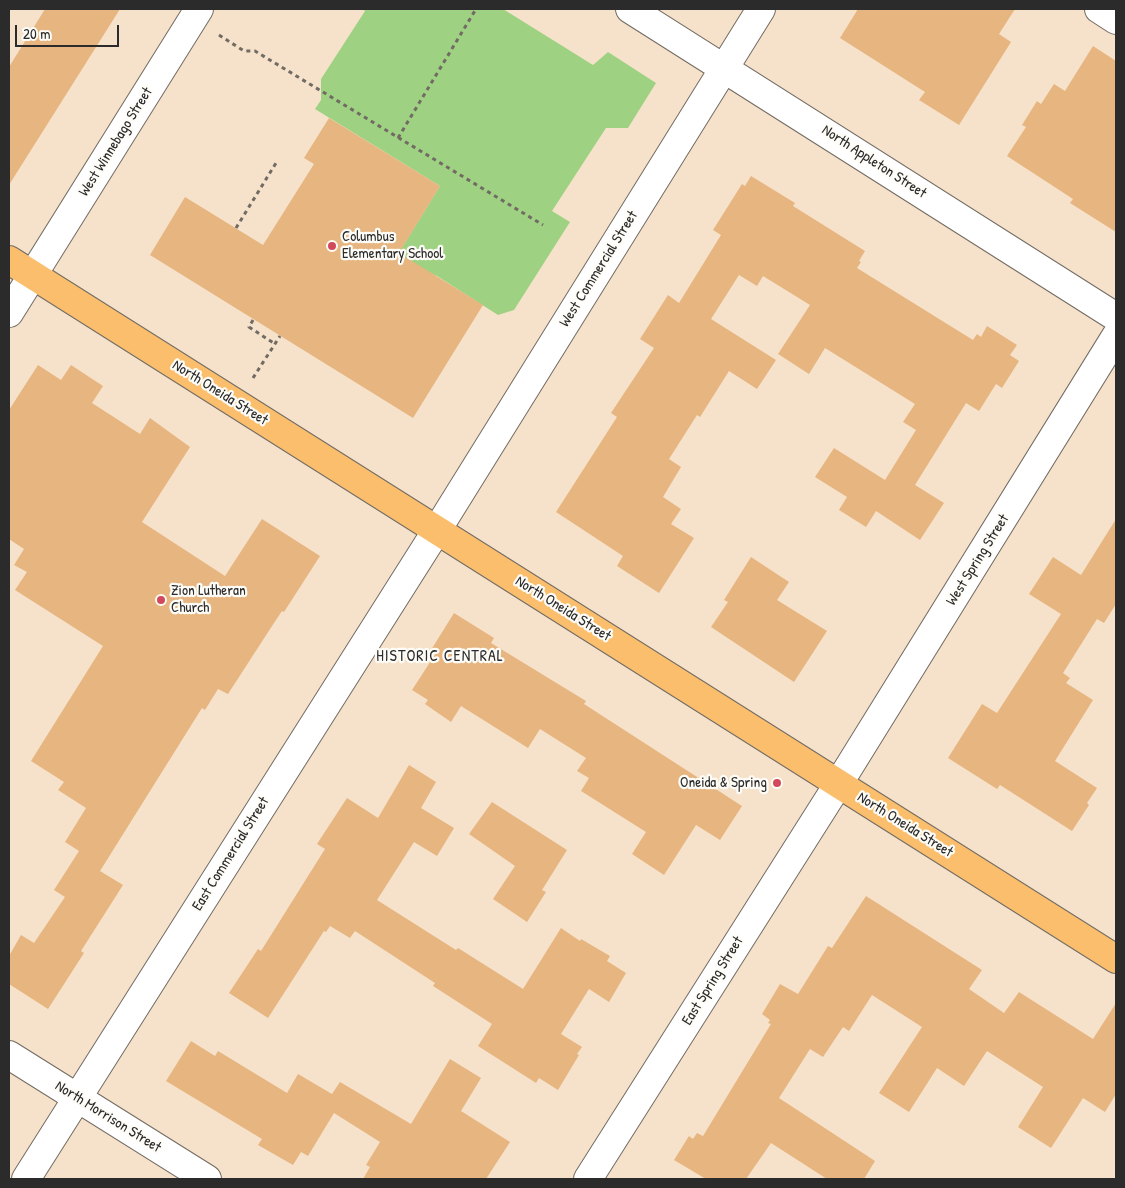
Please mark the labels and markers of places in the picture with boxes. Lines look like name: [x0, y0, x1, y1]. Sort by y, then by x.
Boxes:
place label: Columbus Elementary School: [342, 228, 443, 263]
marker: Columbus Elementary School: [326, 240, 338, 252]
place label: Zion Lutheran Church: [171, 582, 246, 617]
marker: Zion Lutheran Church: [155, 594, 167, 606]
place label: Oneida & Spring: [680, 774, 767, 792]
marker: Oneida & Spring: [771, 777, 783, 789]

